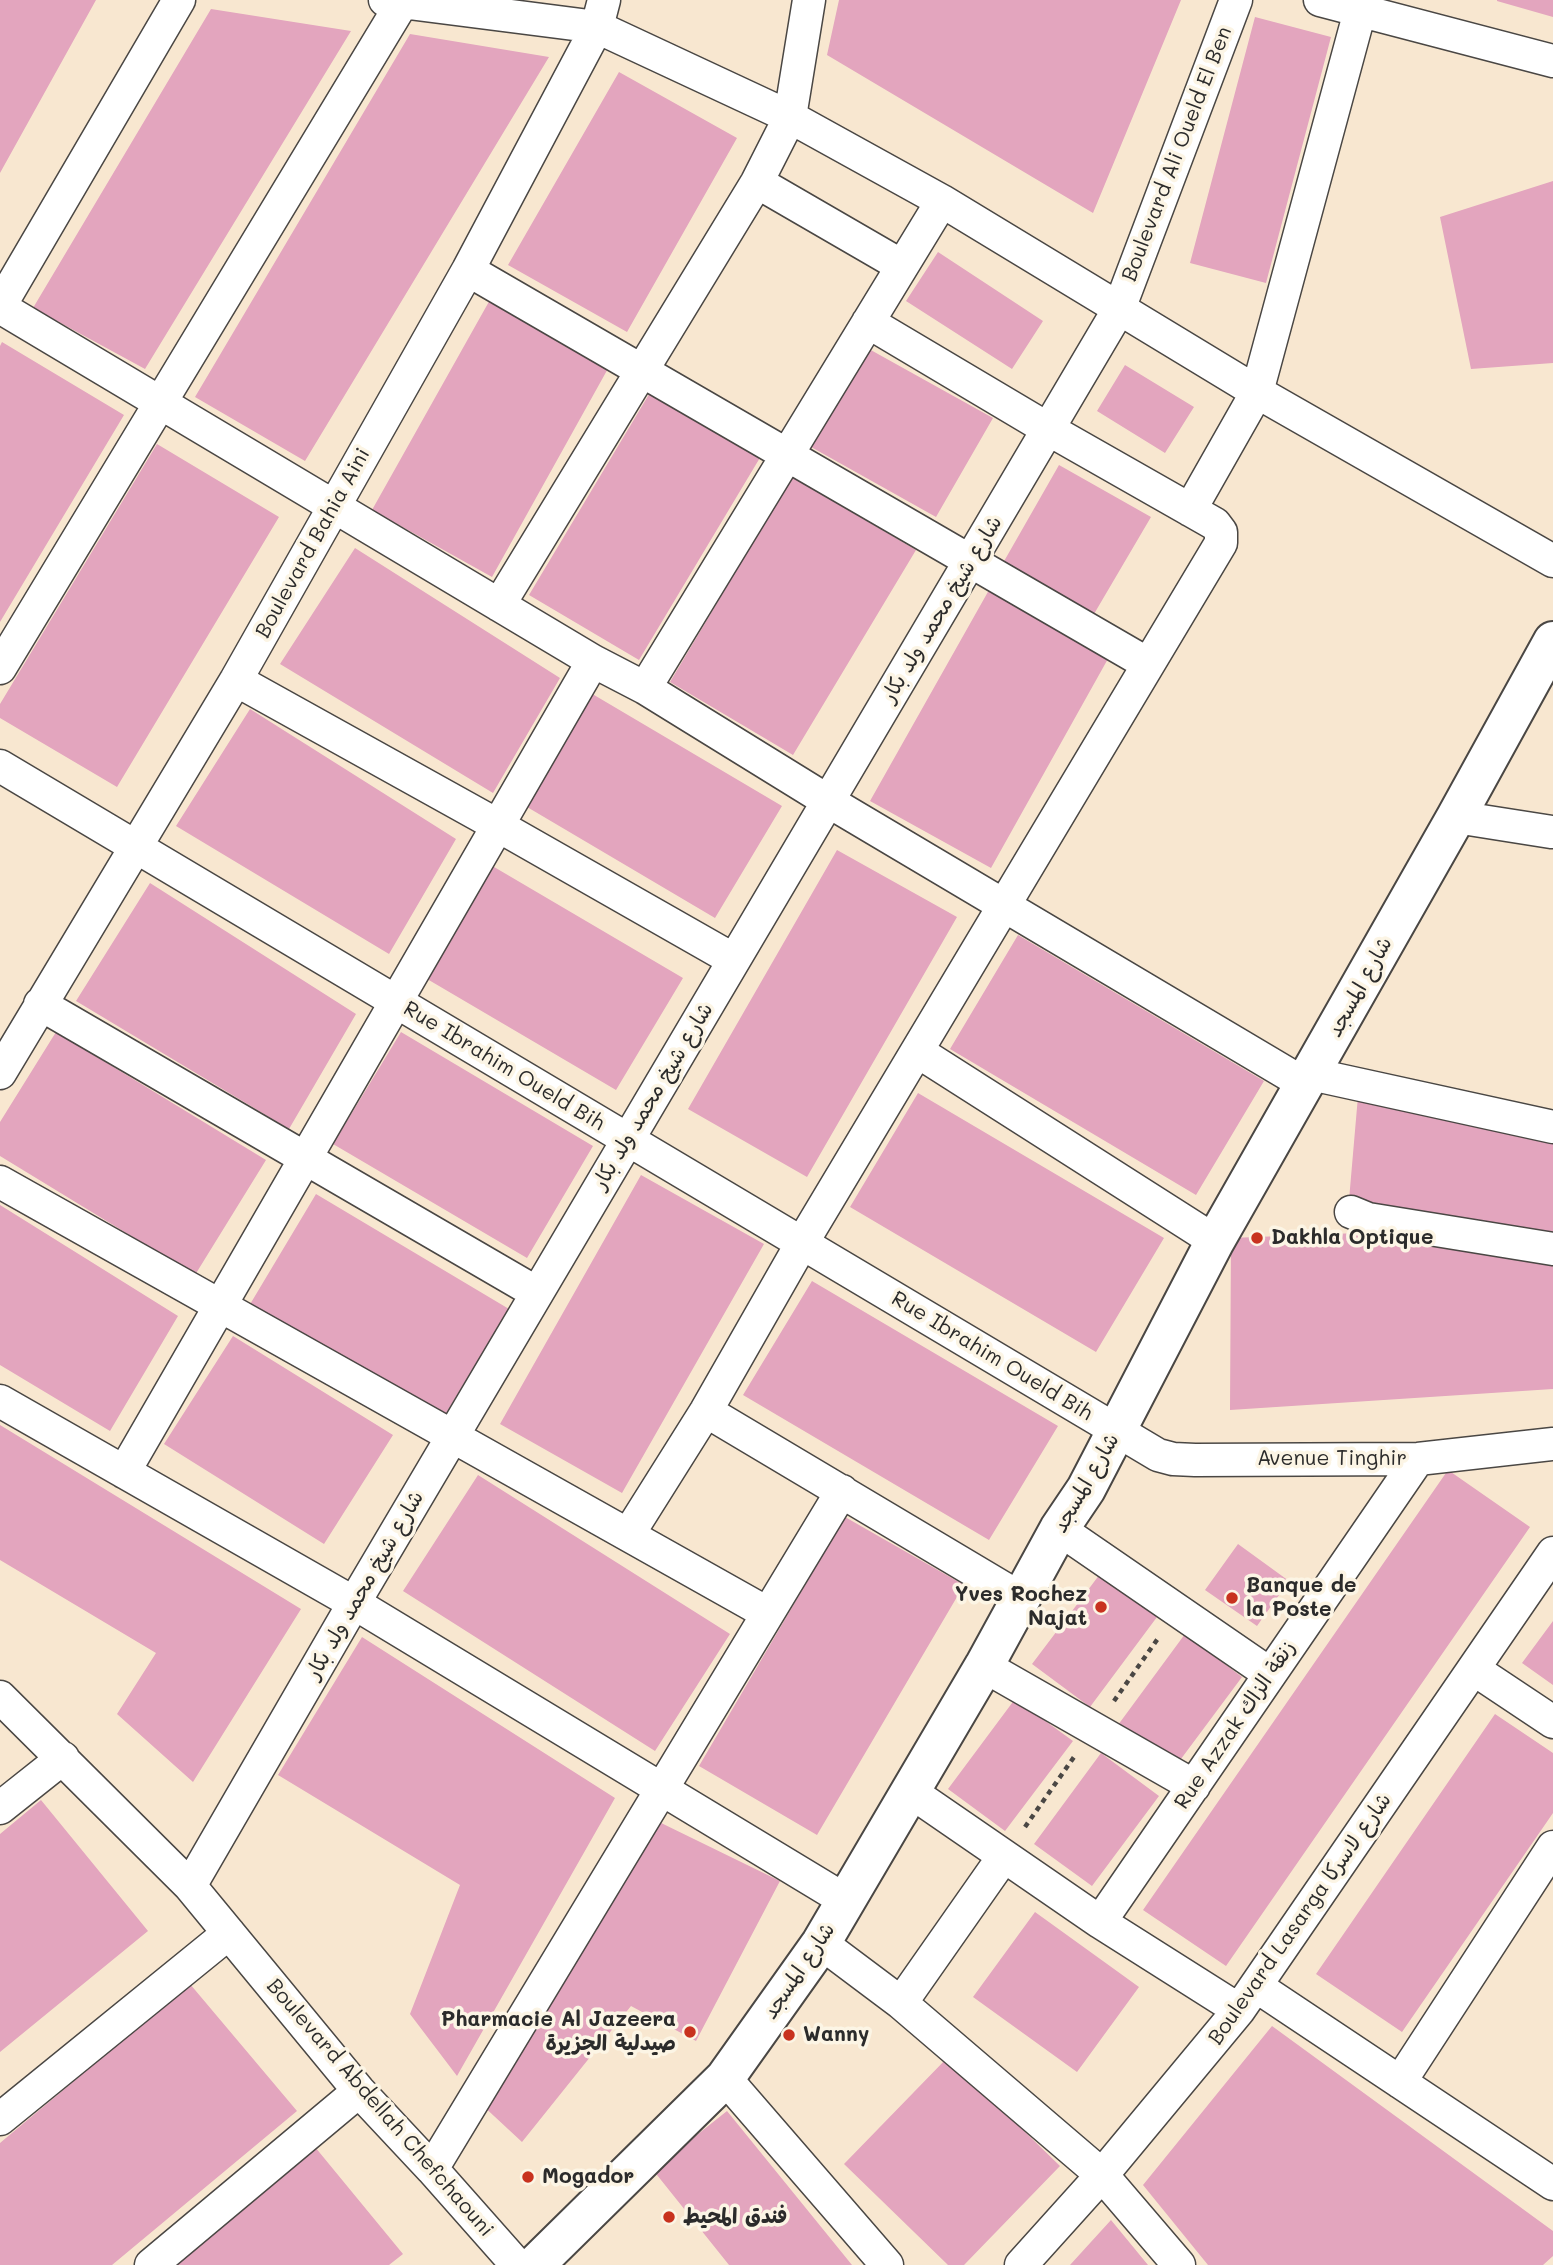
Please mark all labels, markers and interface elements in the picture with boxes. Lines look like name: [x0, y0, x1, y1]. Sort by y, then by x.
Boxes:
street label: Boulevard Ali Oueld El Ben: [1117, 23, 1237, 285]
street label: Boulevard Bahia Aini: [250, 444, 376, 642]
street label: شارع شيخ محمد ولد بكار: [876, 511, 1008, 707]
street label: شارع المسجد: [1322, 933, 1398, 1041]
street label: Rue Ibrahim Oueld Bih: [399, 996, 609, 1136]
street label: شارع شيخ محمد ولد بكار: [587, 998, 719, 1194]
place label: Dakhla Optique: [1271, 1225, 1433, 1251]
marker: Dakhla Optique: [1249, 1230, 1265, 1246]
street label: Rue Ibrahim Oueld Bih: [887, 1286, 1097, 1426]
street label: شارع المسجد: [1047, 1429, 1125, 1537]
street label: Avenue Tinghir: [1257, 1446, 1407, 1472]
street label: شارع شيخ محمد ولد بكار: [301, 1486, 429, 1684]
place label: Banque de la Poste: [1246, 1573, 1357, 1623]
place label: Yves Rochez Najat: [955, 1582, 1087, 1632]
marker: Banque de la Poste: [1224, 1590, 1240, 1606]
marker: Yves Rochez Najat: [1093, 1599, 1109, 1615]
street label: Rue Azzak زنقة الزاك: [1169, 1636, 1301, 1814]
street label: Boulevard Lasarga شارع لاسركا: [1203, 1788, 1397, 2050]
street label: شارع المسجد: [758, 1918, 840, 2024]
street label: Boulevard Abdellah Chefchaouni: [261, 1974, 499, 2242]
place label: Pharmacie Al Jazeera صيدلية الجزيرة: [441, 2007, 676, 2057]
place label: Wanny: [803, 2022, 869, 2048]
marker: Pharmacie Al Jazeera صيدلية الجزيرة: [682, 2024, 698, 2040]
marker: Wanny: [781, 2027, 797, 2043]
place label: Mogador: [542, 2164, 634, 2190]
marker: Mogador: [520, 2169, 536, 2185]
place label: فندق المحيط: [683, 2204, 787, 2230]
marker: فندق المحيط: [661, 2209, 677, 2225]

